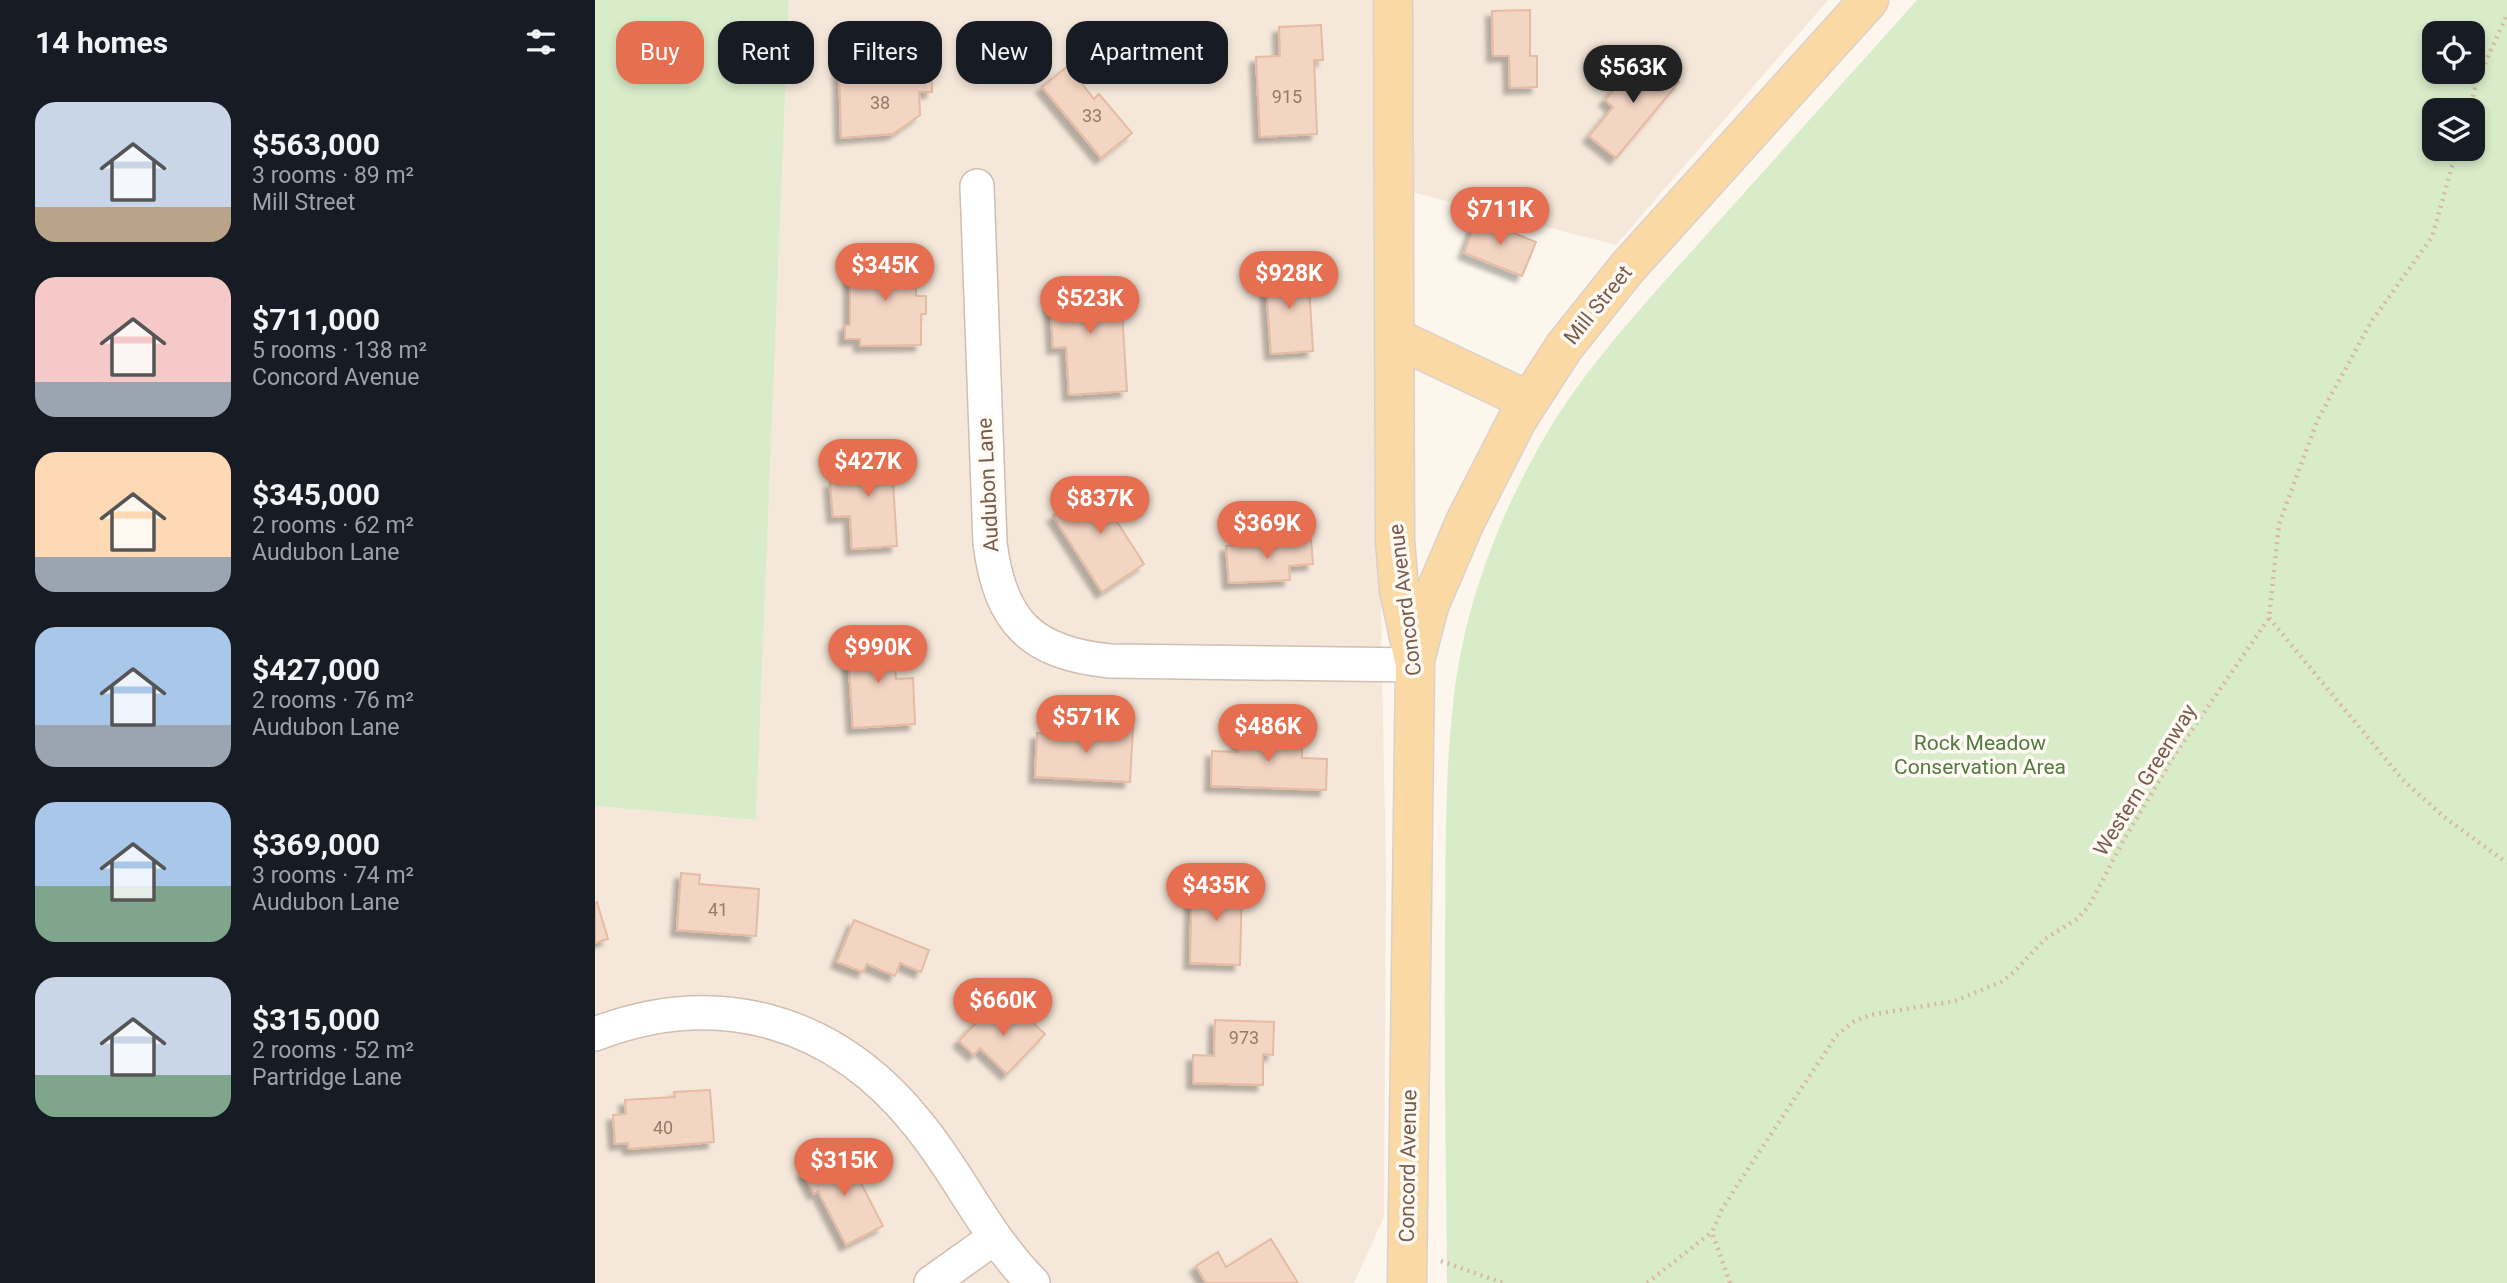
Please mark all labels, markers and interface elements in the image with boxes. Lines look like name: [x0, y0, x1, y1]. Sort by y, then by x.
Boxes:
chip: Buy: [616, 21, 704, 84]
chip: Rent: [718, 21, 814, 84]
chip: Filters: [828, 21, 942, 84]
chip: New: [956, 21, 1052, 84]
chip: Apartment: [1066, 21, 1228, 84]
map controls: [2422, 21, 2485, 161]
button: locate: [2422, 21, 2485, 84]
icon: filters: [522, 23, 560, 61]
text: 14 homes: [35, 25, 168, 60]
pin: $563K: [1584, 46, 1682, 105]
text: $563K: [1599, 54, 1667, 81]
house number: 915: [1272, 86, 1302, 107]
house number: 38: [870, 92, 890, 113]
button: layers: [2422, 98, 2485, 161]
house number: 33: [1082, 105, 1102, 126]
text: $563,000: [252, 127, 380, 162]
icon: home: [91, 130, 175, 214]
text: 3 rooms · 89 m²: [252, 162, 414, 189]
pin: $711K: [1451, 188, 1549, 247]
text: Mill Street: [252, 189, 355, 216]
text: $711K: [1466, 196, 1534, 223]
pin: $345K: [836, 244, 934, 303]
text: $345K: [851, 252, 919, 279]
pin: $928K: [1240, 252, 1338, 311]
text: $928K: [1255, 260, 1323, 287]
street label: Mill Street: [1559, 261, 1637, 349]
pin: $523K: [1041, 276, 1139, 336]
text: $523K: [1056, 285, 1124, 312]
text: $711,000: [252, 302, 380, 337]
icon: home: [91, 305, 175, 389]
text: 5 rooms · 138 m²: [252, 337, 427, 364]
text: Concord Avenue: [252, 364, 419, 391]
street label: Audubon Lane: [972, 417, 1004, 553]
pin: $427K: [819, 440, 917, 499]
text: $427K: [834, 448, 902, 475]
pin: $837K: [1051, 476, 1149, 536]
text: $345,000: [252, 477, 380, 512]
icon: home: [91, 480, 175, 564]
text: $837K: [1066, 485, 1134, 512]
pin: $369K: [1218, 502, 1316, 561]
text: $369K: [1233, 510, 1301, 537]
text: 2 rooms · 62 m²: [252, 512, 414, 539]
street label: Concord Avenue: [1384, 523, 1426, 677]
text: Audubon Lane: [252, 539, 399, 566]
pin: $990K: [829, 626, 927, 685]
text: $990K: [844, 634, 912, 661]
text: $427,000: [252, 652, 380, 687]
icon: home: [91, 655, 175, 739]
text: 2 rooms · 76 m²: [252, 687, 414, 714]
pin: $571K: [1037, 696, 1135, 755]
street label: Western Greenway: [2089, 700, 2201, 860]
text: $571K: [1052, 704, 1120, 731]
pin: $486K: [1219, 704, 1317, 764]
text: $486K: [1234, 713, 1302, 740]
text: Audubon Lane: [252, 714, 399, 741]
park label: Rock Meadow Conservation Area: [1894, 731, 2066, 779]
text: $369,000: [252, 827, 380, 862]
icon: home: [91, 830, 175, 914]
text: 3 rooms · 74 m²: [252, 862, 414, 889]
pin: $435K: [1167, 864, 1265, 923]
text: $435K: [1182, 872, 1250, 899]
text: Audubon Lane: [252, 889, 399, 916]
house number: 41: [708, 899, 728, 920]
pin: $660K: [954, 978, 1052, 1038]
text: $660K: [969, 987, 1037, 1014]
text: $315,000: [252, 1002, 380, 1037]
icon: home: [91, 1005, 175, 1089]
house number: 973: [1229, 1027, 1259, 1048]
text: 2 rooms · 52 m²: [252, 1037, 414, 1064]
text: Partridge Lane: [252, 1064, 402, 1091]
street label: Concord Avenue: [1395, 1089, 1421, 1243]
house number: 40: [653, 1117, 673, 1138]
pin: $315K: [795, 1138, 893, 1198]
text: $315K: [810, 1147, 878, 1174]

